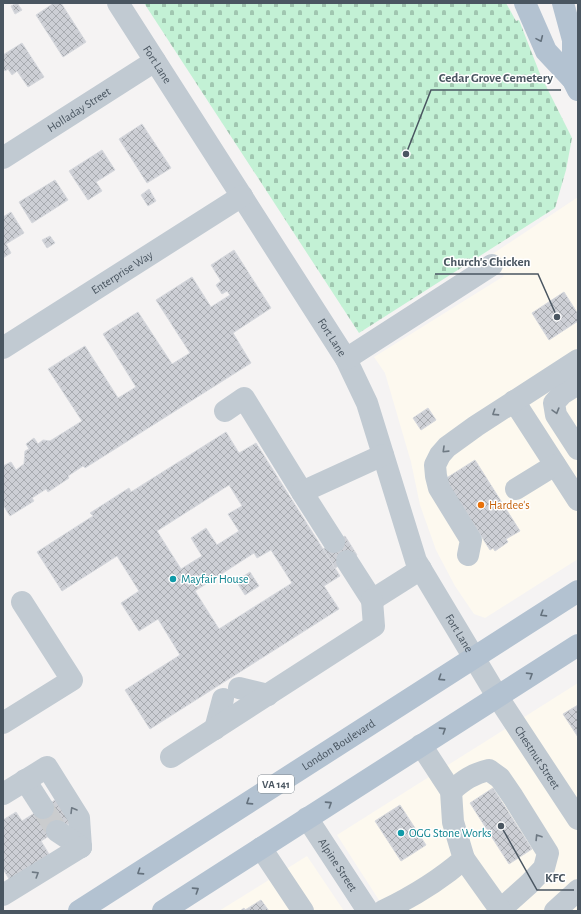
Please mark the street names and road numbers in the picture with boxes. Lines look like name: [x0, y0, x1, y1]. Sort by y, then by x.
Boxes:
street label: Fort Lane: [141, 43, 174, 86]
street label: Holladay Street: [45, 85, 113, 134]
street label: Enterprise Way: [89, 248, 155, 296]
street label: Fort Lane: [316, 316, 349, 358]
street label: Fort Lane: [443, 612, 475, 654]
street label: London Boulevard: [300, 717, 377, 773]
street label: Chestnut Street: [512, 724, 563, 791]
road number: VA 141: [258, 775, 294, 793]
street label: Alpine Street: [316, 836, 360, 894]

